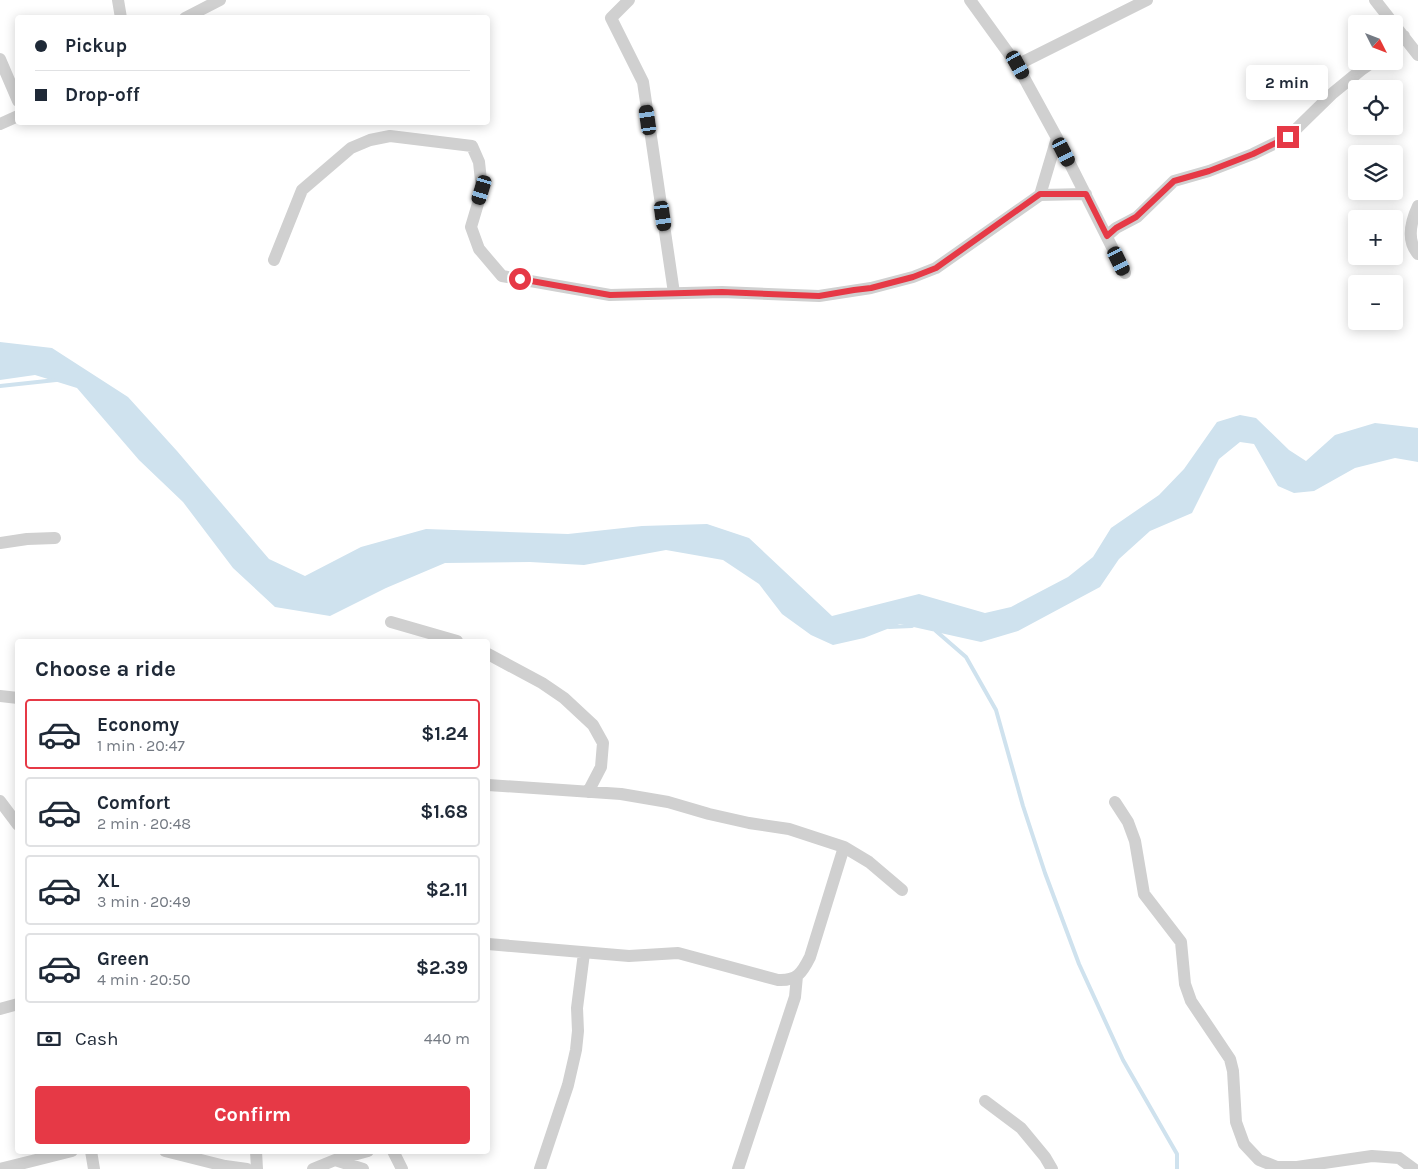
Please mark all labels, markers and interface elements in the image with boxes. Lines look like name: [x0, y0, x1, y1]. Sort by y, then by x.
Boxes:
north arrow: [1348, 15, 1402, 70]
map controls: [1348, 15, 1403, 330]
text: Pickup: [65, 35, 127, 57]
car: [1004, 48, 1031, 82]
callout: 2 min: [1247, 64, 1329, 100]
text: 2 min: [1265, 73, 1309, 92]
button: locate: [1348, 80, 1403, 135]
text: Drop-off: [65, 84, 140, 106]
car: [638, 104, 657, 136]
route end: [1277, 126, 1299, 148]
car: [1050, 135, 1077, 169]
button: layers: [1348, 145, 1403, 200]
car: [470, 173, 493, 207]
car: [653, 200, 672, 232]
button: +: [1348, 210, 1403, 265]
car: [1105, 244, 1132, 278]
route start: [509, 268, 531, 290]
button: −: [1348, 275, 1403, 330]
text: Choose a ride: [35, 656, 176, 682]
icon: car: [37, 712, 82, 757]
text: Economy: [97, 714, 179, 736]
text: $1.24: [421, 723, 468, 745]
text: 1 min · 20:47: [97, 736, 185, 755]
icon: car: [37, 790, 82, 835]
text: Comfort: [97, 792, 171, 814]
text: $1.68: [420, 801, 468, 823]
text: 2 min · 20:48: [97, 814, 191, 833]
icon: car: [37, 868, 82, 913]
text: XL: [97, 870, 119, 892]
text: $2.11: [426, 879, 468, 901]
text: 3 min · 20:49: [97, 892, 191, 911]
icon: car: [37, 946, 82, 991]
text: Green: [97, 948, 149, 970]
text: $2.39: [416, 957, 468, 979]
text: 4 min · 20:50: [97, 970, 191, 989]
icon: cash: [35, 1025, 63, 1053]
text: Cash: [75, 1028, 119, 1050]
text: 440 m: [424, 1029, 470, 1048]
button: Confirm: [35, 1086, 470, 1144]

